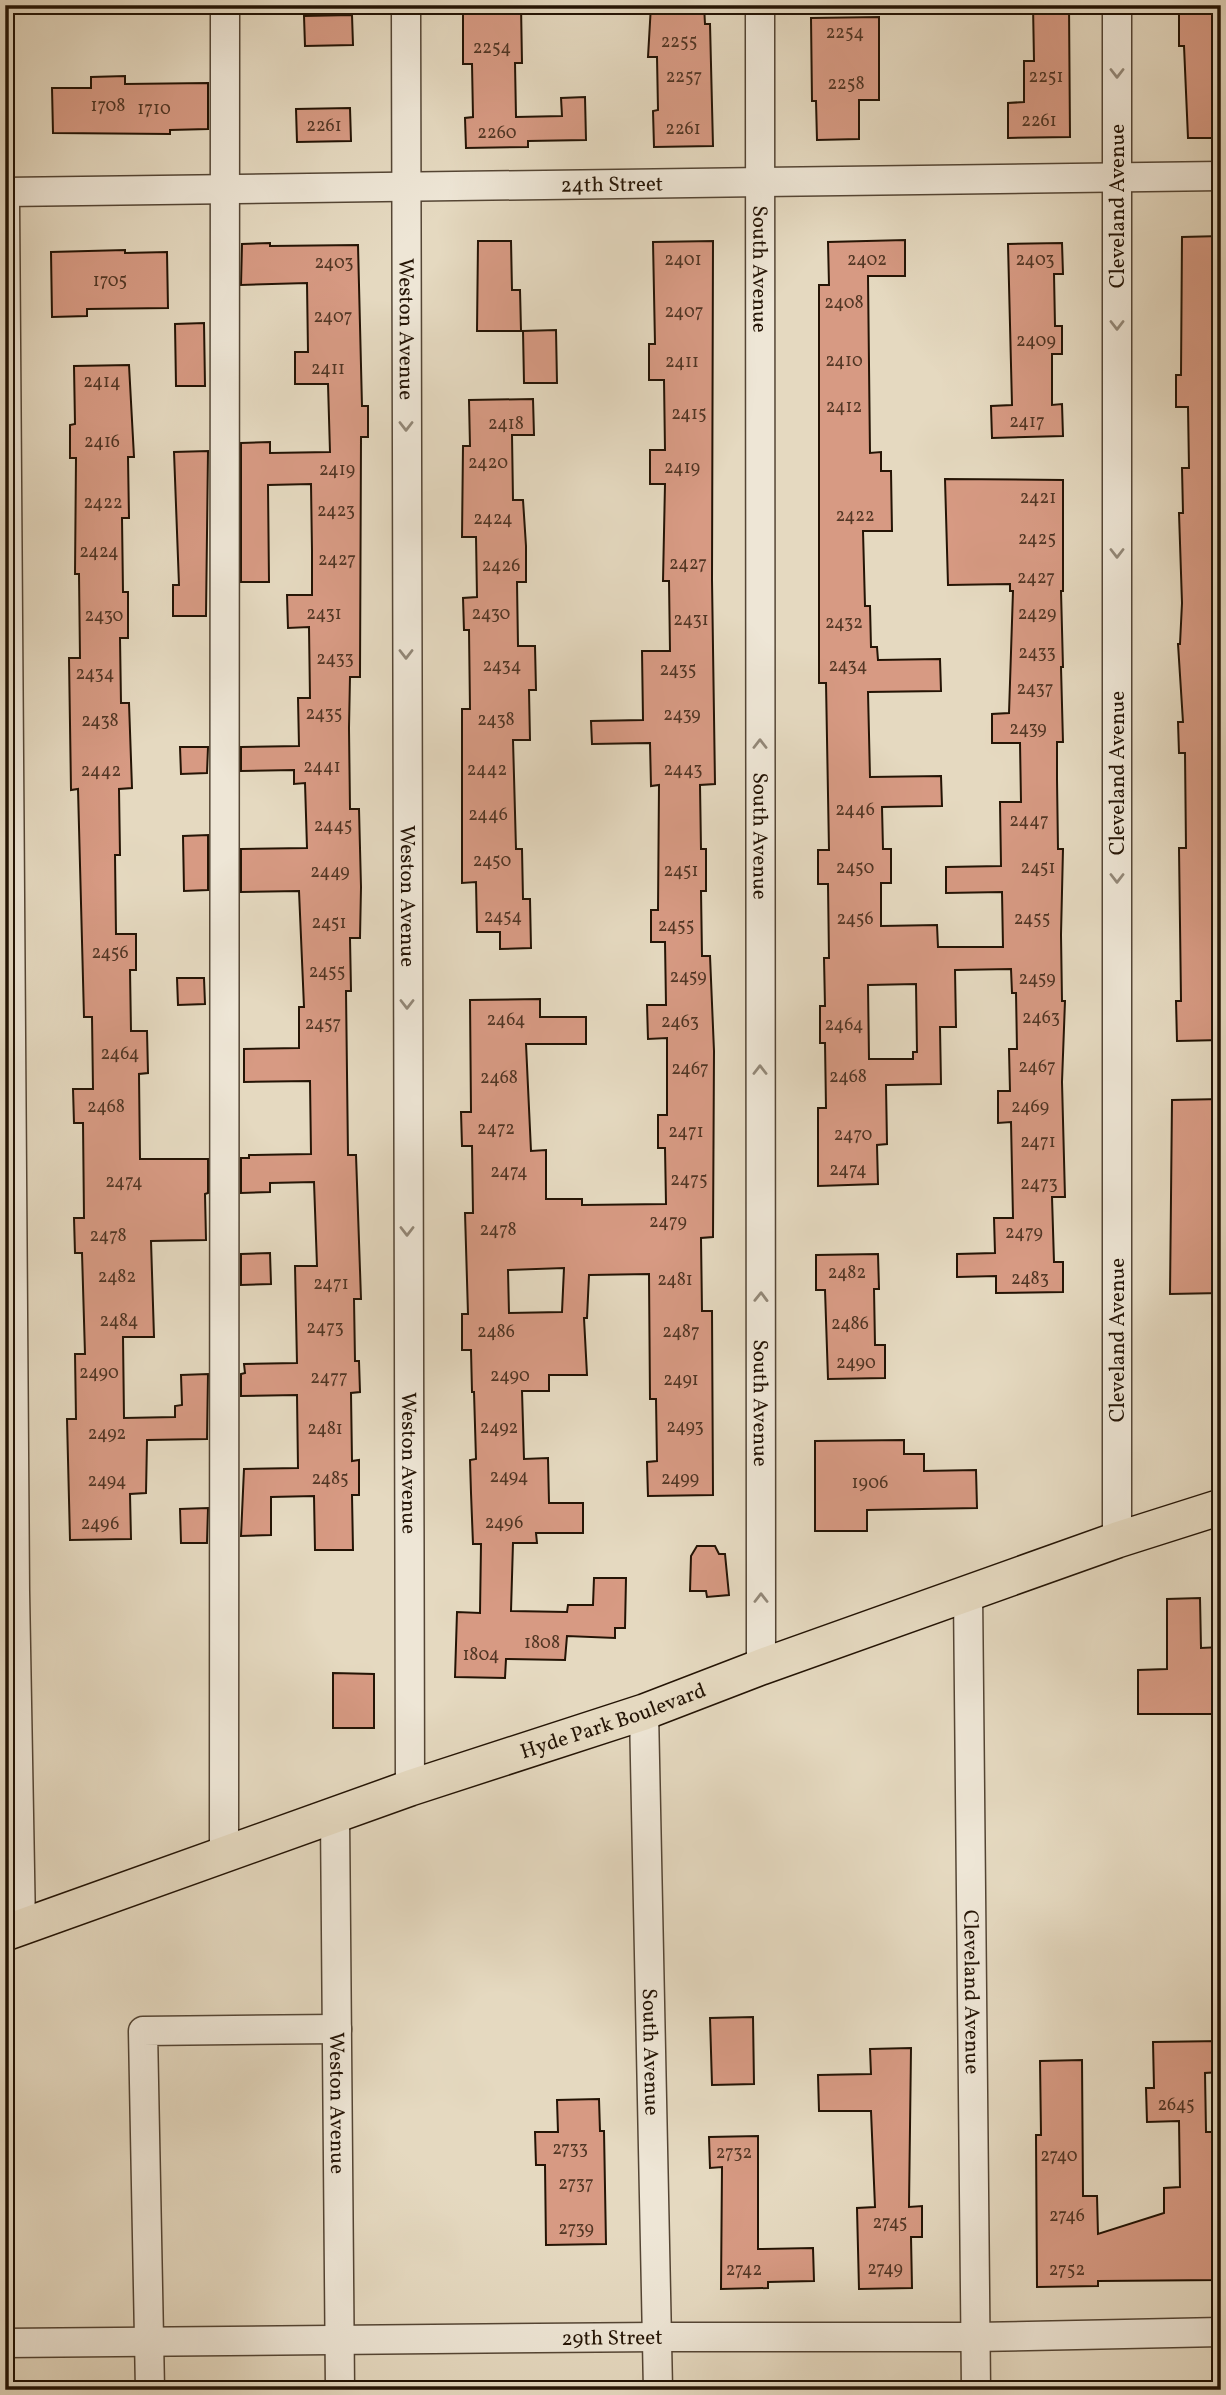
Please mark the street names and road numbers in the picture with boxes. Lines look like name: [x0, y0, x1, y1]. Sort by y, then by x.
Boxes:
street label: Cleveland Avenue: [1104, 124, 1133, 288]
street label: 24th Street: [561, 170, 663, 201]
street label: South Avenue: [744, 205, 773, 333]
street label: Weston Avenue: [391, 258, 420, 400]
street label: Cleveland Avenue: [1104, 691, 1133, 855]
street label: South Avenue: [744, 772, 774, 900]
street label: Weston Avenue: [392, 825, 421, 967]
street label: Cleveland Avenue: [1104, 1258, 1133, 1422]
street label: South Avenue: [745, 1339, 774, 1467]
street label: Weston Avenue: [393, 1392, 422, 1534]
street label: Hyde Park Boulevard: [517, 1677, 710, 1767]
street label: Cleveland Avenue: [955, 1909, 986, 2075]
street label: South Avenue: [634, 1988, 665, 2116]
street label: Weston Avenue: [321, 2032, 351, 2174]
street label: 29th Street: [561, 2324, 663, 2354]

